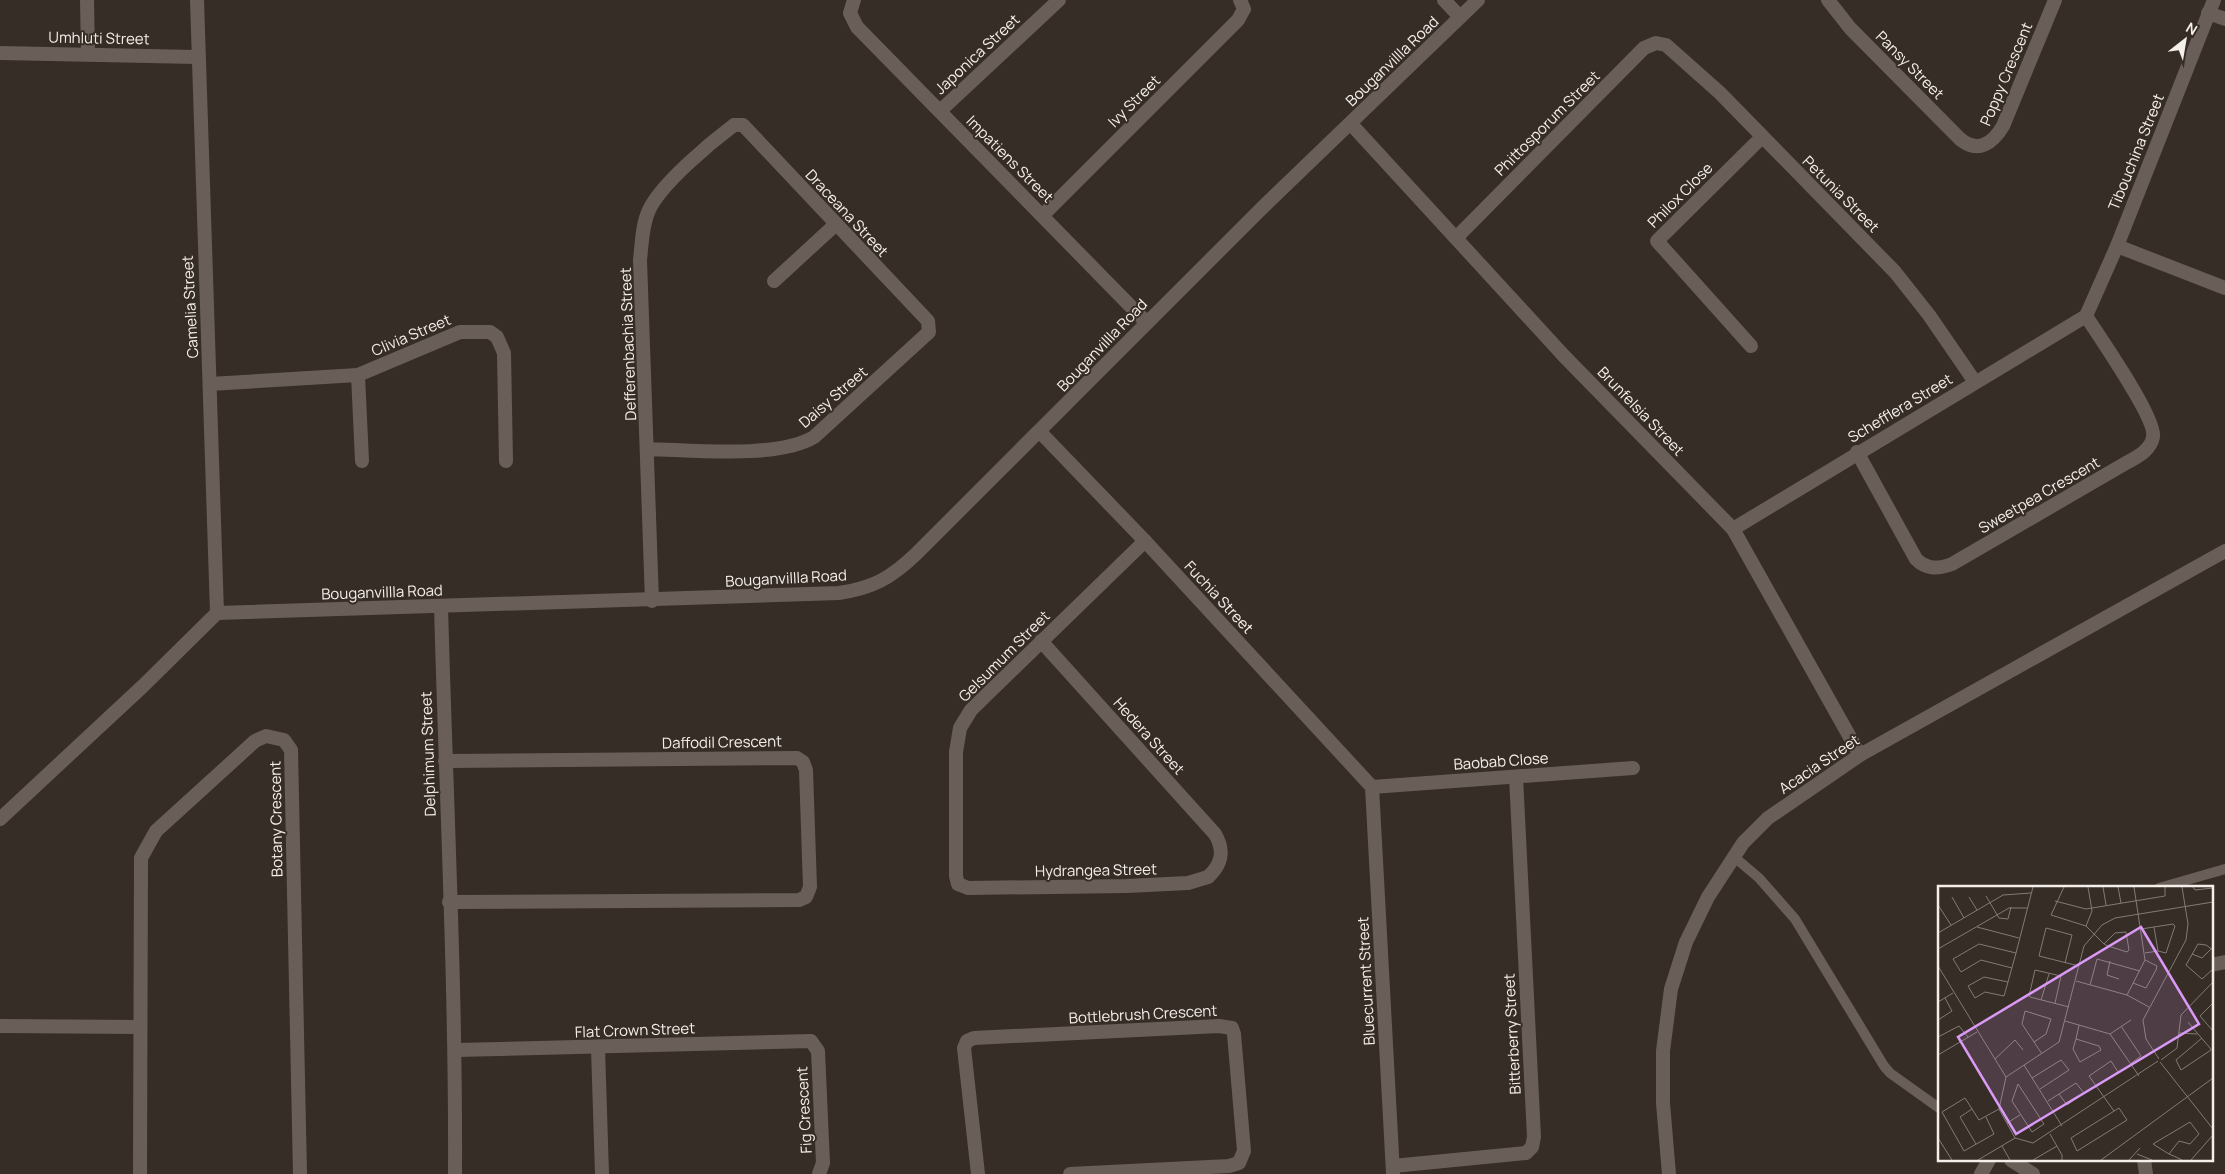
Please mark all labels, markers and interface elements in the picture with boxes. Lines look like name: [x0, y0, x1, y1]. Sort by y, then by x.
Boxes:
street label: Japonica Street: [930, 9, 1024, 99]
street label: Bouganvillla Road: [1341, 11, 1443, 111]
north arrow: [2160, 15, 2210, 65]
text: N: [2183, 18, 2201, 39]
street label: Poppy Crescent: [1975, 19, 2037, 129]
street label: Pansy Street: [1871, 26, 1949, 104]
street label: Umhluti Street: [48, 27, 150, 49]
street label: Phittosporum Street: [1490, 66, 1604, 180]
street label: Ivy Street: [1103, 70, 1165, 132]
street label: Tibouchina Street: [2103, 91, 2169, 213]
street label: Impatiens Street: [962, 111, 1058, 207]
street label: Petunia Street: [1798, 151, 1884, 237]
street label: Philox Close: [1643, 158, 1717, 232]
street label: Draceana Street: [801, 165, 893, 261]
street label: Camelia Street: [177, 255, 203, 359]
street label: Defferenbachia Street: [615, 267, 641, 421]
street label: Bouganvillla Road: [1052, 294, 1152, 396]
street label: Clivia Street: [368, 309, 454, 361]
street label: Daisy Street: [794, 361, 872, 433]
street label: Brunfelsia Street: [1593, 362, 1689, 460]
street label: Schefflera Street: [1844, 368, 1956, 448]
street label: Sweetpea Crescent: [1974, 452, 2104, 538]
street label: Fuchia Street: [1180, 556, 1258, 638]
street label: Bouganvillla Road: [725, 564, 847, 592]
street label: Bouganvillla Road: [321, 579, 443, 605]
street label: Gelsumum Street: [954, 606, 1054, 706]
street label: Delphimum Street: [415, 691, 441, 817]
street label: Hedera Street: [1109, 693, 1189, 779]
street label: Acacia Street: [1775, 729, 1863, 799]
street label: Daffodil Crescent: [662, 730, 782, 754]
street label: Baobab Close: [1453, 747, 1549, 775]
street label: Botany Crescent: [264, 761, 288, 877]
street label: Hydrangea Street: [1035, 858, 1157, 882]
inset map: [1938, 886, 2212, 1162]
street label: Bluecurrent Street: [1352, 916, 1380, 1046]
street label: Bitterberry Street: [1498, 973, 1526, 1095]
street label: Bottlebrush Crescent: [1068, 1000, 1218, 1028]
street label: Flat Crown Street: [574, 1017, 696, 1043]
street label: Fig Crescent: [791, 1066, 817, 1154]

